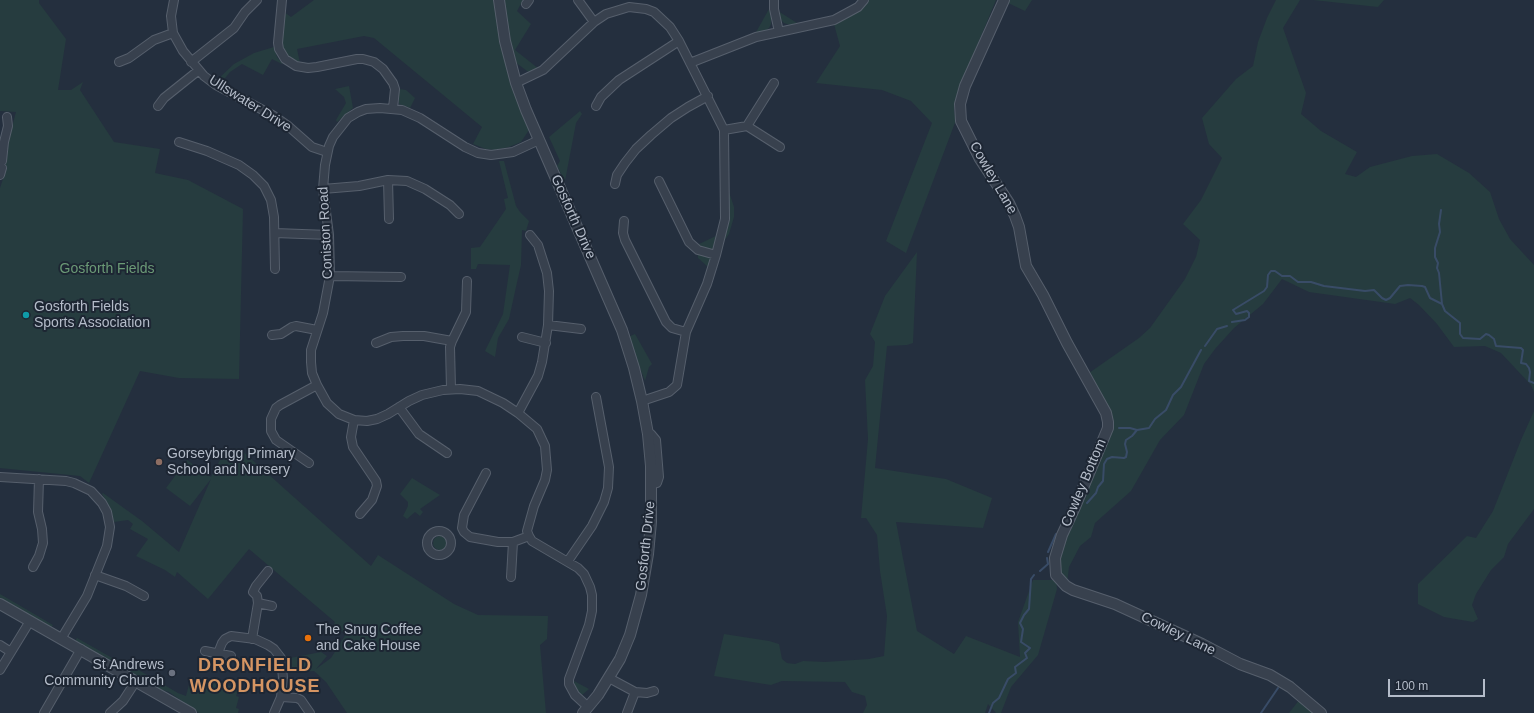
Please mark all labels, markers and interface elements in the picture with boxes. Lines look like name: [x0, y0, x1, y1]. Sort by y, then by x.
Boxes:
street label: Ullswater Drive: [206, 72, 294, 136]
street label: Cowley Lane: [965, 139, 1021, 217]
street label: Gosforth Drive: [547, 172, 599, 262]
street label: Coniston Road: [315, 186, 337, 280]
park label: Gosforth Fields: [60, 261, 154, 277]
place label: Gosforth Fields Sports Association: [34, 299, 150, 332]
marker: Gosforth Fields Sports Association: [21, 310, 31, 320]
street label: Cowley Bottom: [1058, 436, 1110, 530]
place label: Gorseybrigg Primary School and Nursery: [167, 446, 295, 478]
marker: Gorseybrigg Primary School and Nursery: [154, 457, 164, 467]
street label: Gosforth Drive: [633, 500, 659, 592]
street label: Cowley Lane: [1138, 609, 1218, 659]
place label: The Snug Coffee and Cake House: [316, 622, 422, 654]
marker: The Snug Coffee and Cake House: [303, 633, 313, 643]
district label: DRONFIELD WOODHOUSE: [189, 655, 321, 698]
place label: St Andrews Community Church: [44, 657, 164, 690]
marker: St Andrews Community Church: [167, 668, 177, 678]
scale bar: [1390, 671, 1487, 697]
text: 100 m: [1395, 679, 1428, 693]

